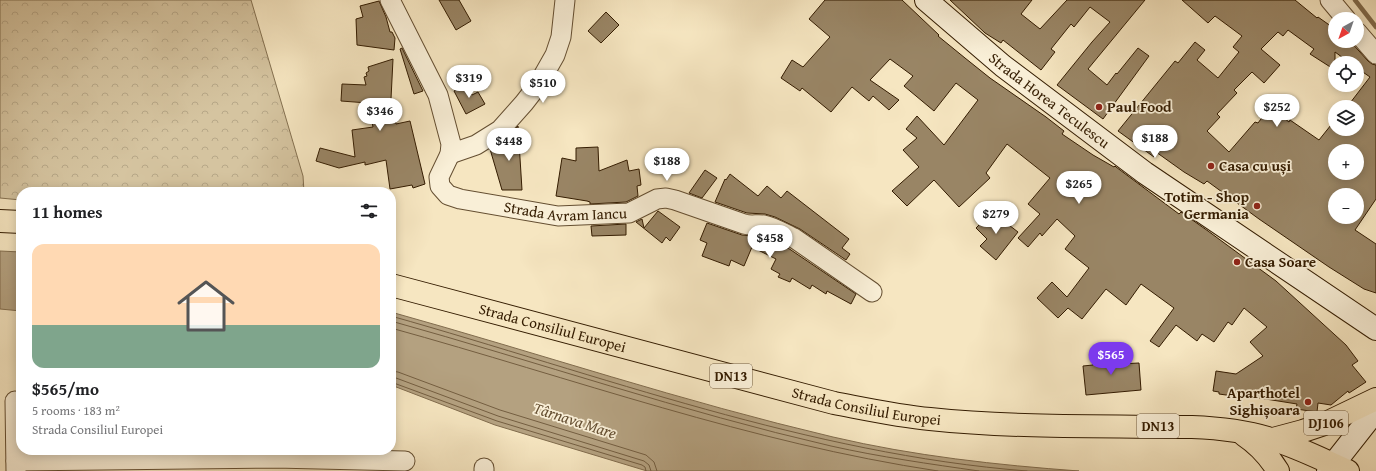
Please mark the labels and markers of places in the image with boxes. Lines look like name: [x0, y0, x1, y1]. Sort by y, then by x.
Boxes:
pin: $319: [445, 65, 493, 99]
pin: $510: [519, 70, 567, 104]
pin: $252: [1253, 94, 1301, 128]
place label: Paul Food: [1107, 96, 1172, 117]
pin: $346: [356, 98, 404, 132]
marker: Paul Food: [1094, 102, 1104, 112]
pin: $188: [1131, 125, 1179, 159]
pin: $448: [485, 128, 533, 162]
pin: $188: [643, 148, 691, 182]
place label: Casa cu uși: [1219, 155, 1291, 176]
marker: Casa cu uși: [1206, 161, 1216, 171]
pin: $265: [1055, 171, 1103, 205]
place label: Totim - Shop Germania: [1164, 186, 1249, 224]
pin: $279: [972, 201, 1020, 235]
marker: Totim - Shop Germania: [1252, 201, 1262, 211]
pin: $458: [746, 225, 794, 259]
place label: Casa Soare: [1245, 251, 1316, 272]
marker: Casa Soare: [1232, 257, 1242, 267]
pin: $565: [1087, 342, 1135, 376]
place label: Aparthotel Sighișoara: [1227, 382, 1300, 420]
marker: Aparthotel Sighișoara: [1303, 397, 1313, 407]

